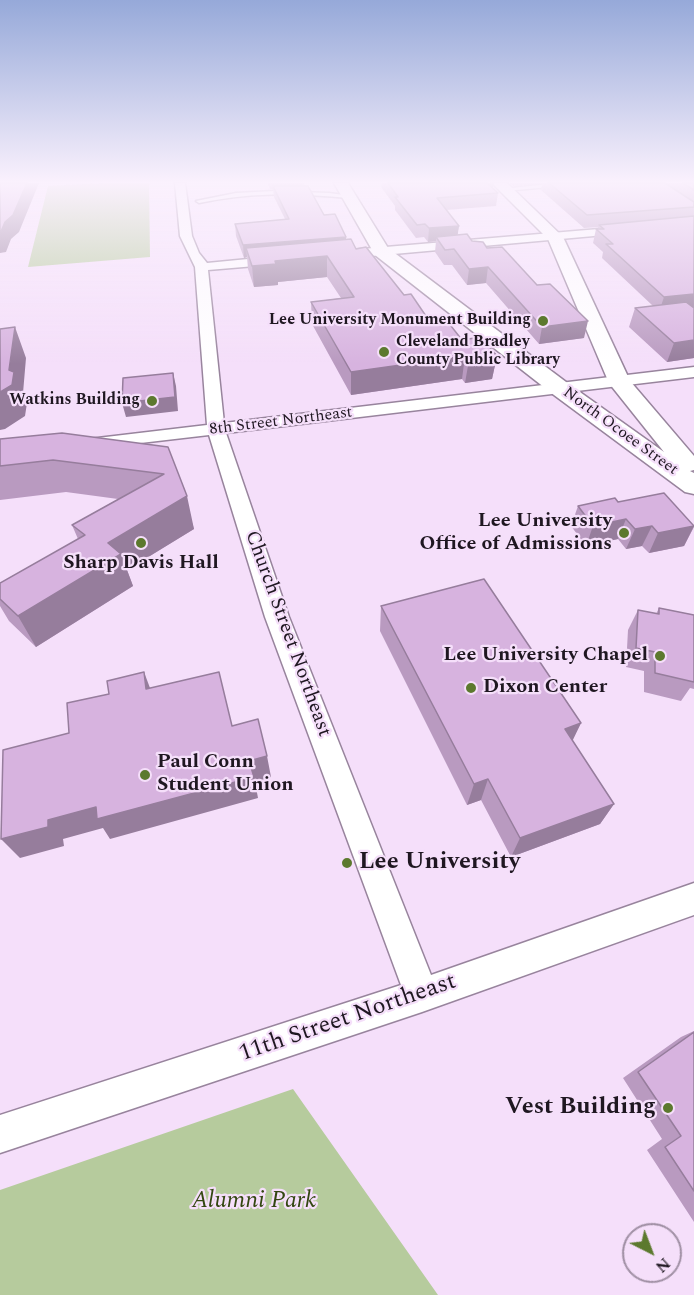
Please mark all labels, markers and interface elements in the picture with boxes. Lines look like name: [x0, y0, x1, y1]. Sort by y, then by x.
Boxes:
place label: Lee University Monument Building: [269, 311, 531, 331]
marker: Lee University Monument Building: [536, 314, 550, 328]
place label: Cleveland Bradley County Public Library: [396, 333, 560, 371]
marker: Cleveland Bradley County Public Library: [377, 345, 391, 359]
street label: North Ocoee Street: [559, 384, 681, 480]
place label: Watkins Building: [9, 391, 140, 411]
marker: Watkins Building: [145, 394, 159, 408]
street label: 8th Street Northeast: [208, 404, 354, 440]
place label: Lee University Office of Admissions: [420, 510, 612, 557]
marker: Lee University Office of Admissions: [617, 526, 631, 540]
street label: Church Street Northeast: [239, 528, 335, 740]
marker: Sharp Davis Hall: [134, 536, 148, 550]
place label: Sharp Davis Hall: [63, 552, 219, 576]
place label: Lee University Chapel: [443, 644, 648, 668]
marker: Lee University Chapel: [653, 649, 667, 663]
place label: Dixon Center: [483, 676, 607, 700]
marker: Dixon Center: [464, 681, 478, 695]
place label: Paul Conn Student Union: [157, 751, 294, 798]
marker: Paul Conn Student Union: [138, 768, 152, 782]
place label: Lee University: [359, 849, 520, 877]
marker: Lee University: [340, 856, 354, 870]
street label: 11th Street Northeast: [236, 968, 460, 1070]
place label: Vest Building: [505, 1094, 656, 1122]
marker: Vest Building: [661, 1101, 675, 1115]
park label: Alumni Park: [192, 1188, 316, 1216]
north arrow: [622, 1223, 682, 1283]
text: N: [650, 1252, 676, 1278]

